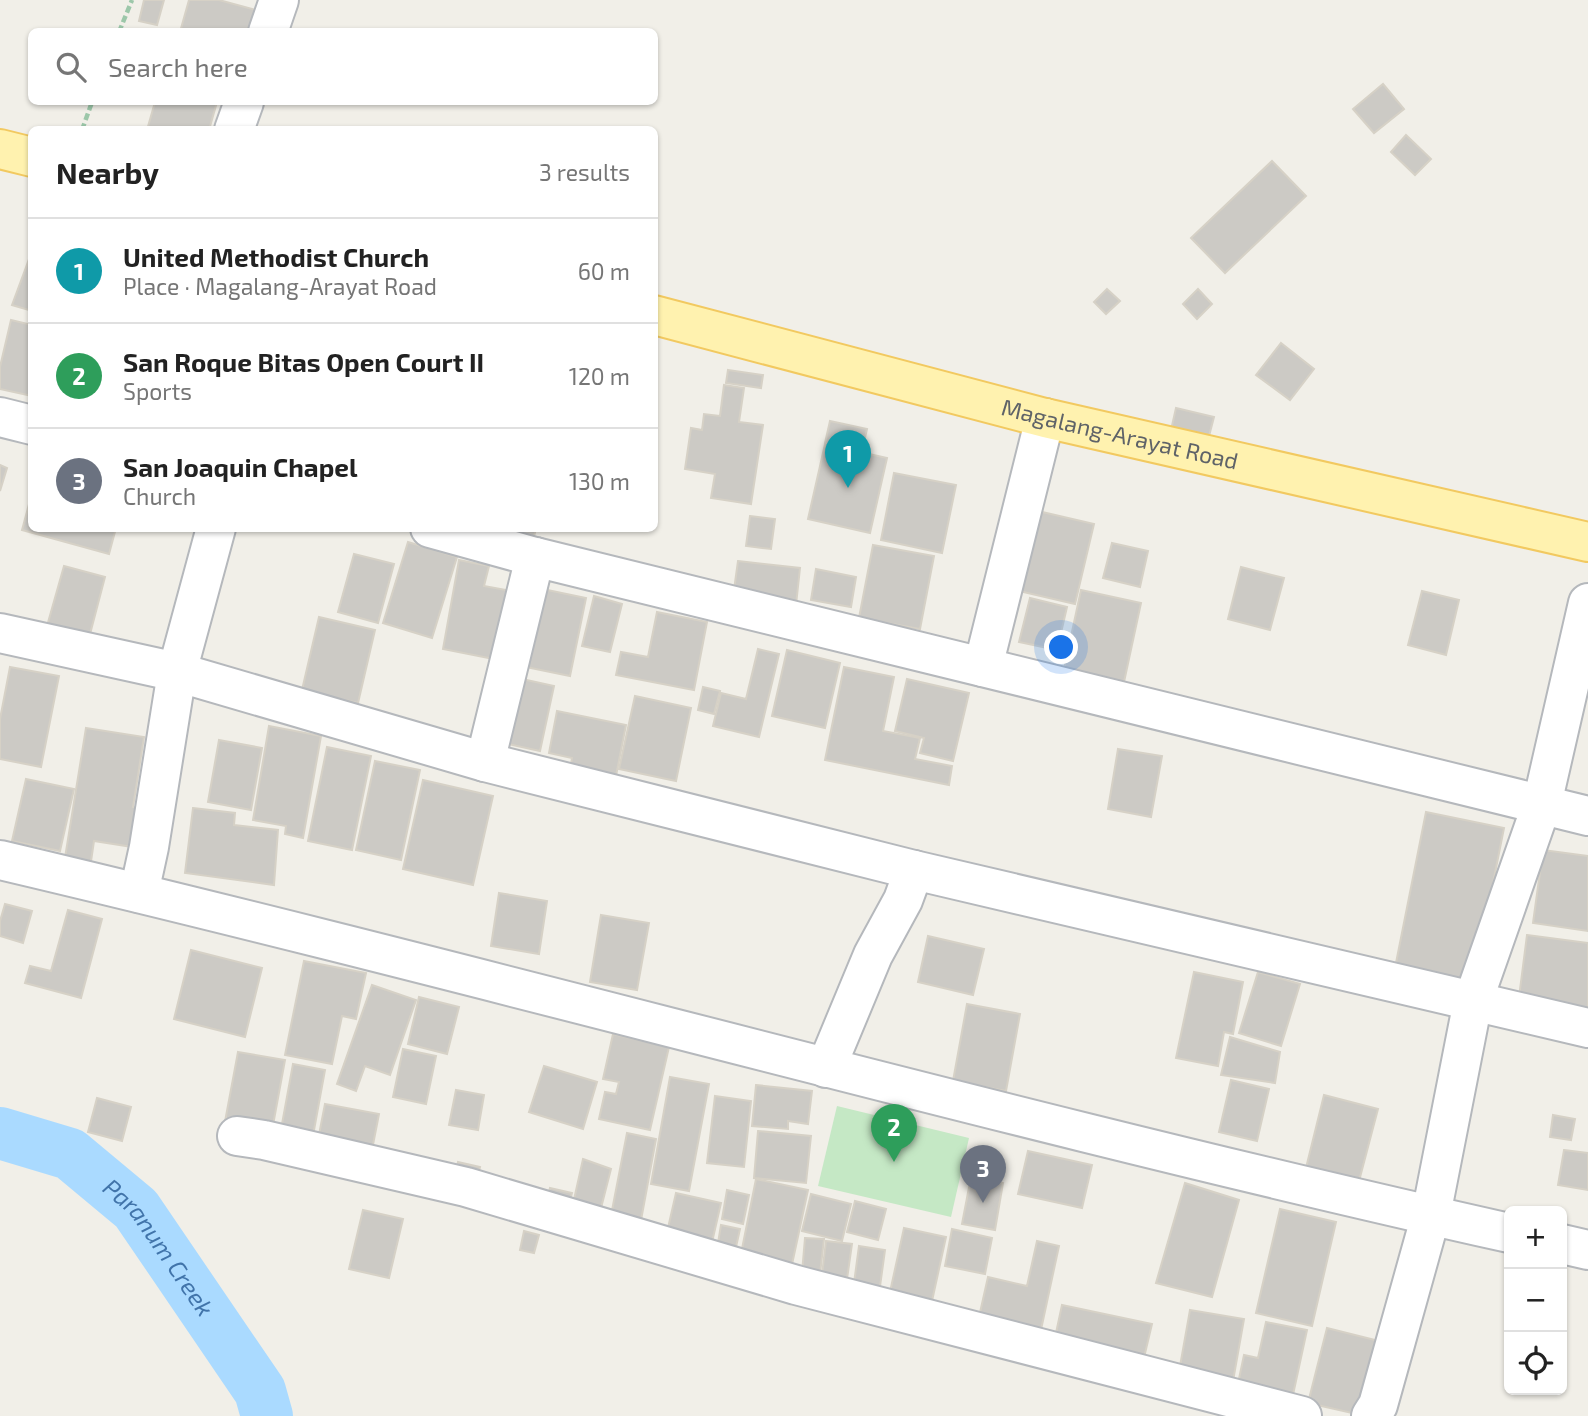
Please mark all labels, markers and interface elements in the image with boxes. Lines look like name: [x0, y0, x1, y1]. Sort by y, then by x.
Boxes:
search box: [28, 28, 658, 105]
icon: search: [52, 48, 90, 86]
text: Search here: [108, 51, 248, 82]
text: Nearby: [56, 154, 159, 190]
text: 3 results: [539, 158, 630, 186]
text: United Methodist Church: [123, 241, 429, 272]
text: 1: [74, 257, 84, 285]
text: 60 m: [578, 257, 630, 285]
text: Place · Magalang-Arayat Road: [123, 272, 437, 300]
text: San Roque Bitas Open Court II: [123, 346, 484, 377]
text: 2: [72, 362, 86, 390]
text: 120 m: [569, 362, 630, 390]
text: Sports: [123, 377, 192, 405]
street label: Magalang-Arayat Road: [999, 392, 1241, 475]
pin: 1: [825, 430, 871, 488]
text: San Joaquin Chapel: [123, 451, 357, 482]
text: 3: [72, 467, 86, 495]
text: 130 m: [569, 467, 630, 495]
text: Church: [123, 482, 196, 510]
your location: [1044, 630, 1078, 664]
pin: 2: [871, 1104, 917, 1162]
pin: 3: [960, 1145, 1006, 1203]
water label: Paranum Creek: [98, 1172, 221, 1321]
map controls: [1504, 1206, 1567, 1395]
button: +: [1504, 1206, 1567, 1269]
button: −: [1504, 1269, 1567, 1332]
button: locate: [1504, 1332, 1567, 1395]

